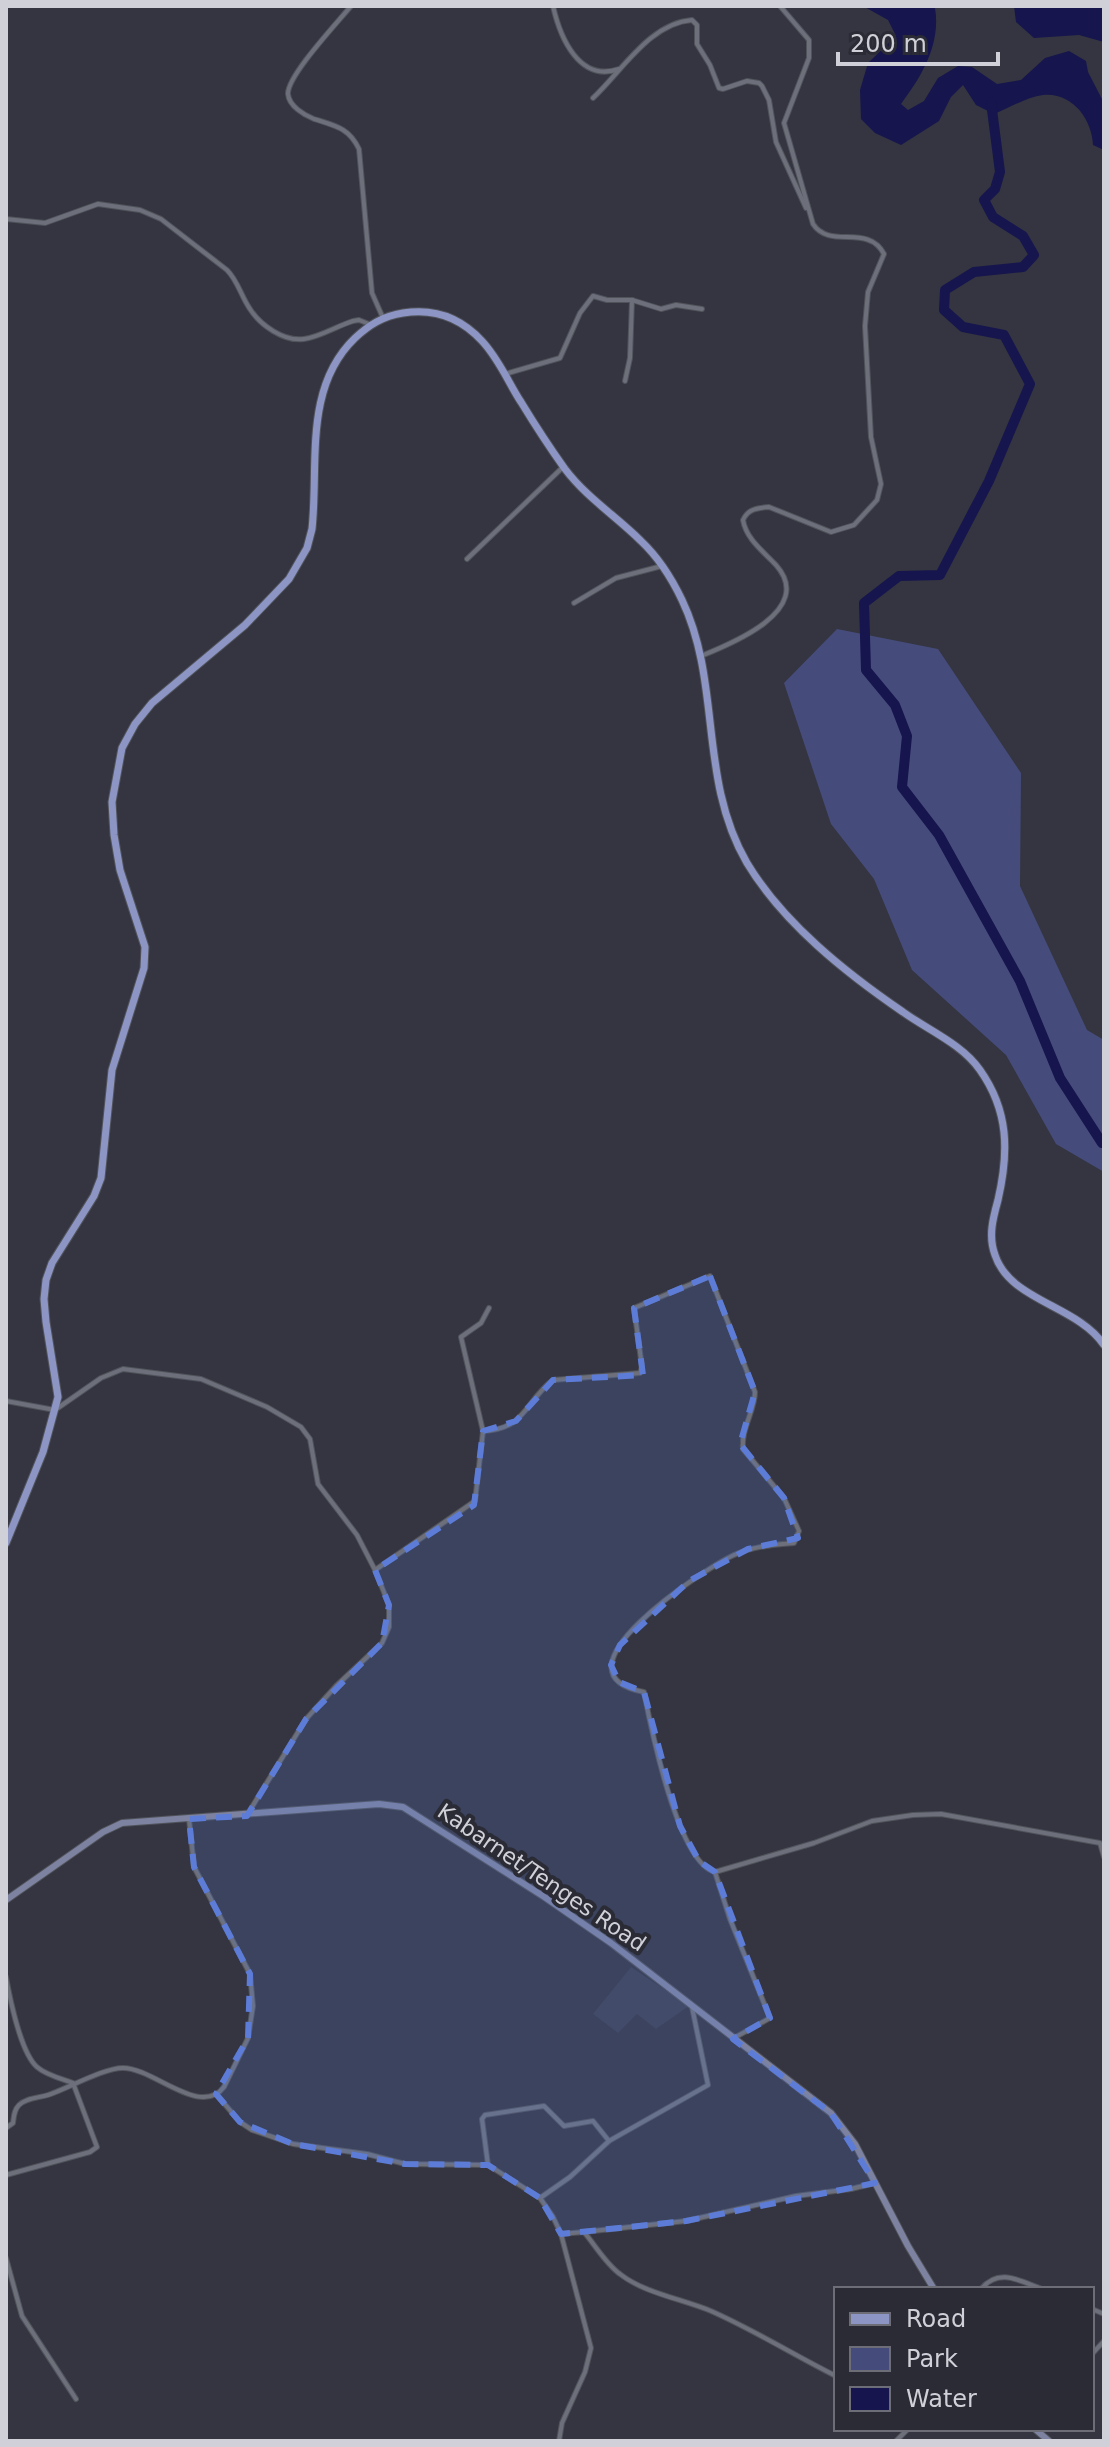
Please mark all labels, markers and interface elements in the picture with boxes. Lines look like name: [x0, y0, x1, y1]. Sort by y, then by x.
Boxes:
scale bar: [838, 16, 998, 66]
text: 200 m: [850, 30, 927, 58]
street label: Kabarnet/Tenges Road: [433, 1798, 650, 1956]
legend: [834, 2287, 1094, 2431]
text: Road: [906, 2305, 966, 2333]
text: Park: [906, 2345, 958, 2373]
text: Water: [906, 2385, 977, 2413]

